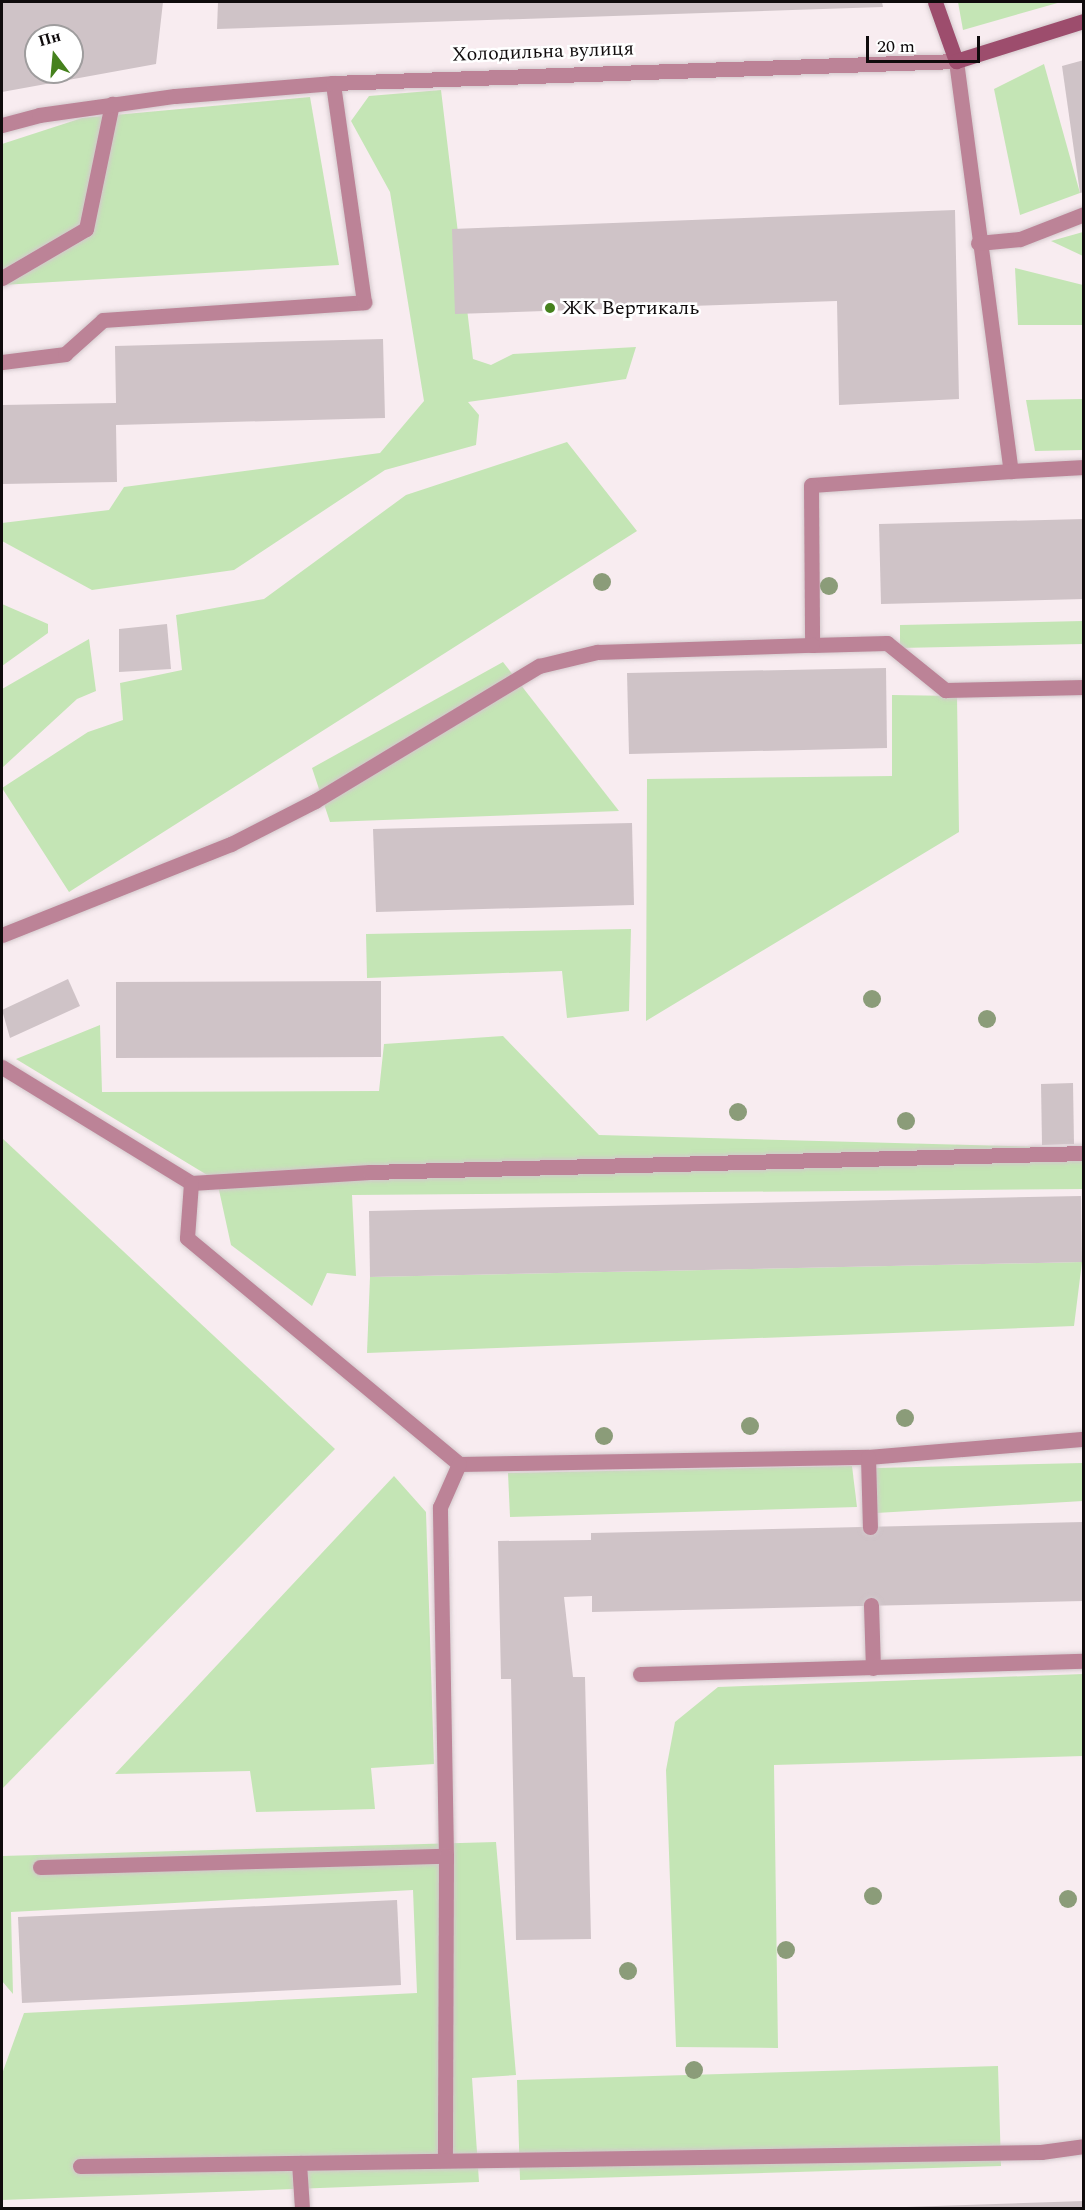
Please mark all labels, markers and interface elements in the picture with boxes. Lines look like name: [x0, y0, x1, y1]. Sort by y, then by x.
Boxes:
north arrow: [24, 24, 84, 84]
text: Пн: [35, 24, 64, 53]
scale bar: [869, 24, 983, 62]
text: 20 m: [877, 33, 915, 60]
street label: Холодильна вулиця: [452, 37, 634, 67]
place label: ЖК Вертикаль: [562, 296, 699, 320]
marker: ЖК Вертикаль: [543, 301, 557, 315]

